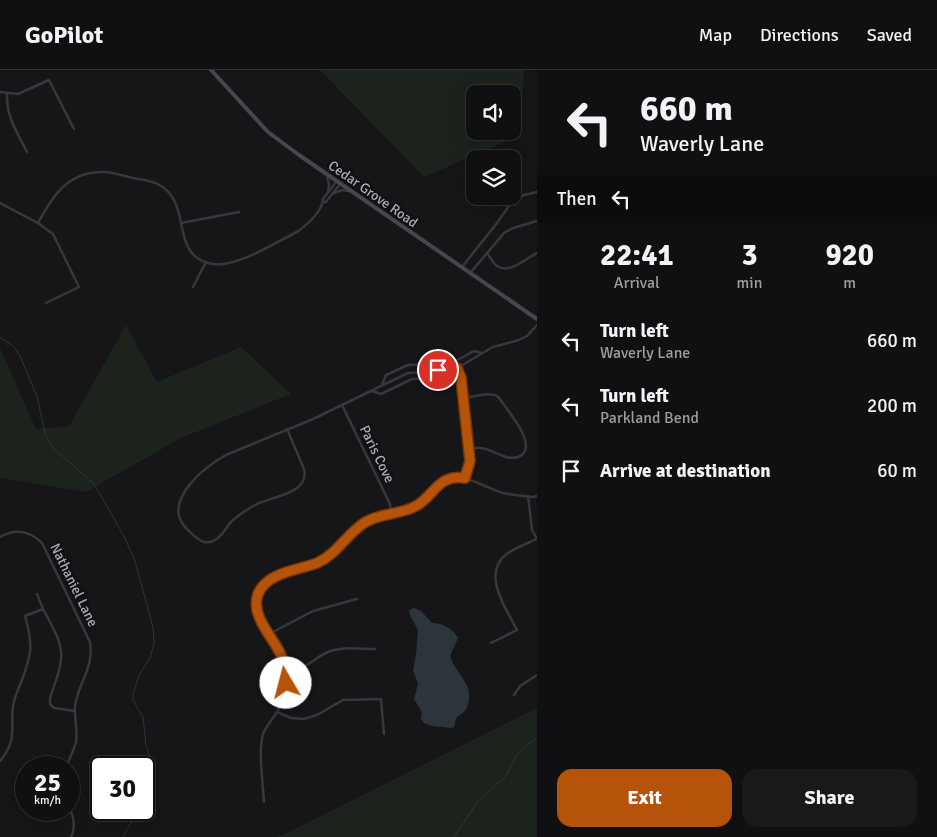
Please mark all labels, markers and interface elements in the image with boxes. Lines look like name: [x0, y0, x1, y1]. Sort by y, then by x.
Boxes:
text: GoPilot: [25, 20, 103, 50]
text: Map: [699, 24, 732, 46]
text: Directions: [760, 24, 839, 46]
text: Saved: [867, 24, 912, 46]
map controls: [466, 85, 521, 205]
button: sound: [466, 85, 521, 140]
text: 660 m: [640, 87, 733, 130]
icon: left: [557, 90, 622, 155]
text: Waverly Lane: [640, 130, 764, 157]
button: layers: [466, 150, 521, 205]
street label: Cedar Grove Road: [325, 157, 421, 231]
icon: left: [607, 185, 635, 213]
text: Then: [557, 187, 597, 211]
text: 22:41: [600, 237, 674, 274]
text: 3: [741, 237, 758, 274]
text: 920: [825, 237, 874, 274]
text: Arrival: [614, 273, 660, 293]
text: min: [737, 273, 762, 293]
text: m: [843, 273, 856, 293]
text: Turn left: [600, 319, 669, 343]
icon: left: [557, 327, 585, 355]
text: 660 m: [867, 329, 917, 353]
text: Waverly Lane: [600, 343, 690, 363]
pin: [417, 349, 459, 391]
icon: arrive: [424, 356, 452, 384]
text: Turn left: [600, 384, 669, 408]
icon: left: [557, 392, 585, 420]
text: 200 m: [867, 394, 917, 418]
text: Parkland Bend: [600, 408, 699, 428]
street label: Paris Cove: [356, 422, 398, 486]
icon: arrive: [557, 457, 585, 485]
text: Arrive at destination: [600, 459, 771, 483]
text: 60 m: [877, 459, 917, 483]
street label: Nathaniel Lane: [46, 541, 102, 629]
position arrow: [259, 656, 311, 708]
speed limit sign: 30: [90, 756, 155, 821]
text: 25: [34, 767, 61, 798]
button: Exit: [557, 769, 732, 827]
button: Share: [742, 769, 917, 827]
text: km/h: [34, 793, 61, 808]

